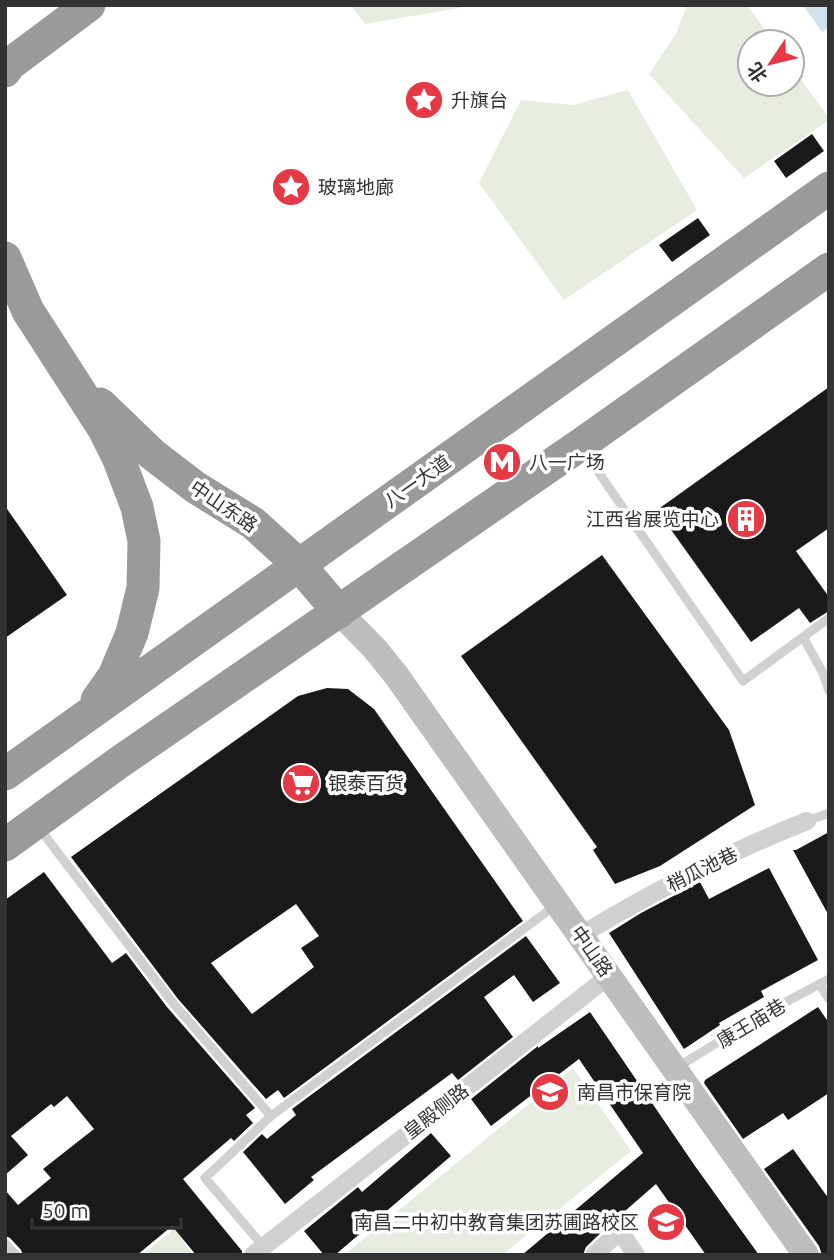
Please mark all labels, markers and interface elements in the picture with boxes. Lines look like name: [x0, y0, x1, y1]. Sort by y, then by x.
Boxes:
north arrow: [736, 28, 806, 98]
text: 北: [743, 59, 772, 87]
place icon: 升旗台: [403, 79, 445, 121]
place label: 升旗台: [451, 89, 508, 111]
place icon: 玻璃地廊: [270, 166, 312, 208]
place label: 玻璃地廊: [318, 176, 394, 198]
metro station icon: 八一广场: [481, 441, 523, 483]
street label: 八一大道: [380, 450, 454, 512]
place label: 八一广场: [529, 451, 605, 473]
street label: 中山东路: [186, 476, 262, 536]
building icon: 江西省展览中心: [725, 498, 767, 540]
place label: 江西省展览中心: [586, 508, 719, 530]
supermarket icon: 银泰百货: [280, 762, 322, 804]
place label: 银泰百货: [328, 772, 404, 794]
street label: 梢瓜池巷: [663, 842, 741, 896]
street label: 中山路: [567, 921, 617, 981]
street label: 康王庙巷: [713, 994, 789, 1052]
school or university icon: 南昌市保育院: [529, 1071, 571, 1113]
street label: 皇殿侧路: [399, 1079, 473, 1143]
place label: 南昌市保育院: [577, 1081, 691, 1103]
scale bar: [32, 1186, 180, 1230]
text: 50 m: [42, 1198, 89, 1222]
school or university icon: 南昌二中初中教育集团苏圃路校区: [645, 1201, 687, 1243]
place label: 南昌二中初中教育集团苏圃路校区: [354, 1211, 639, 1233]

